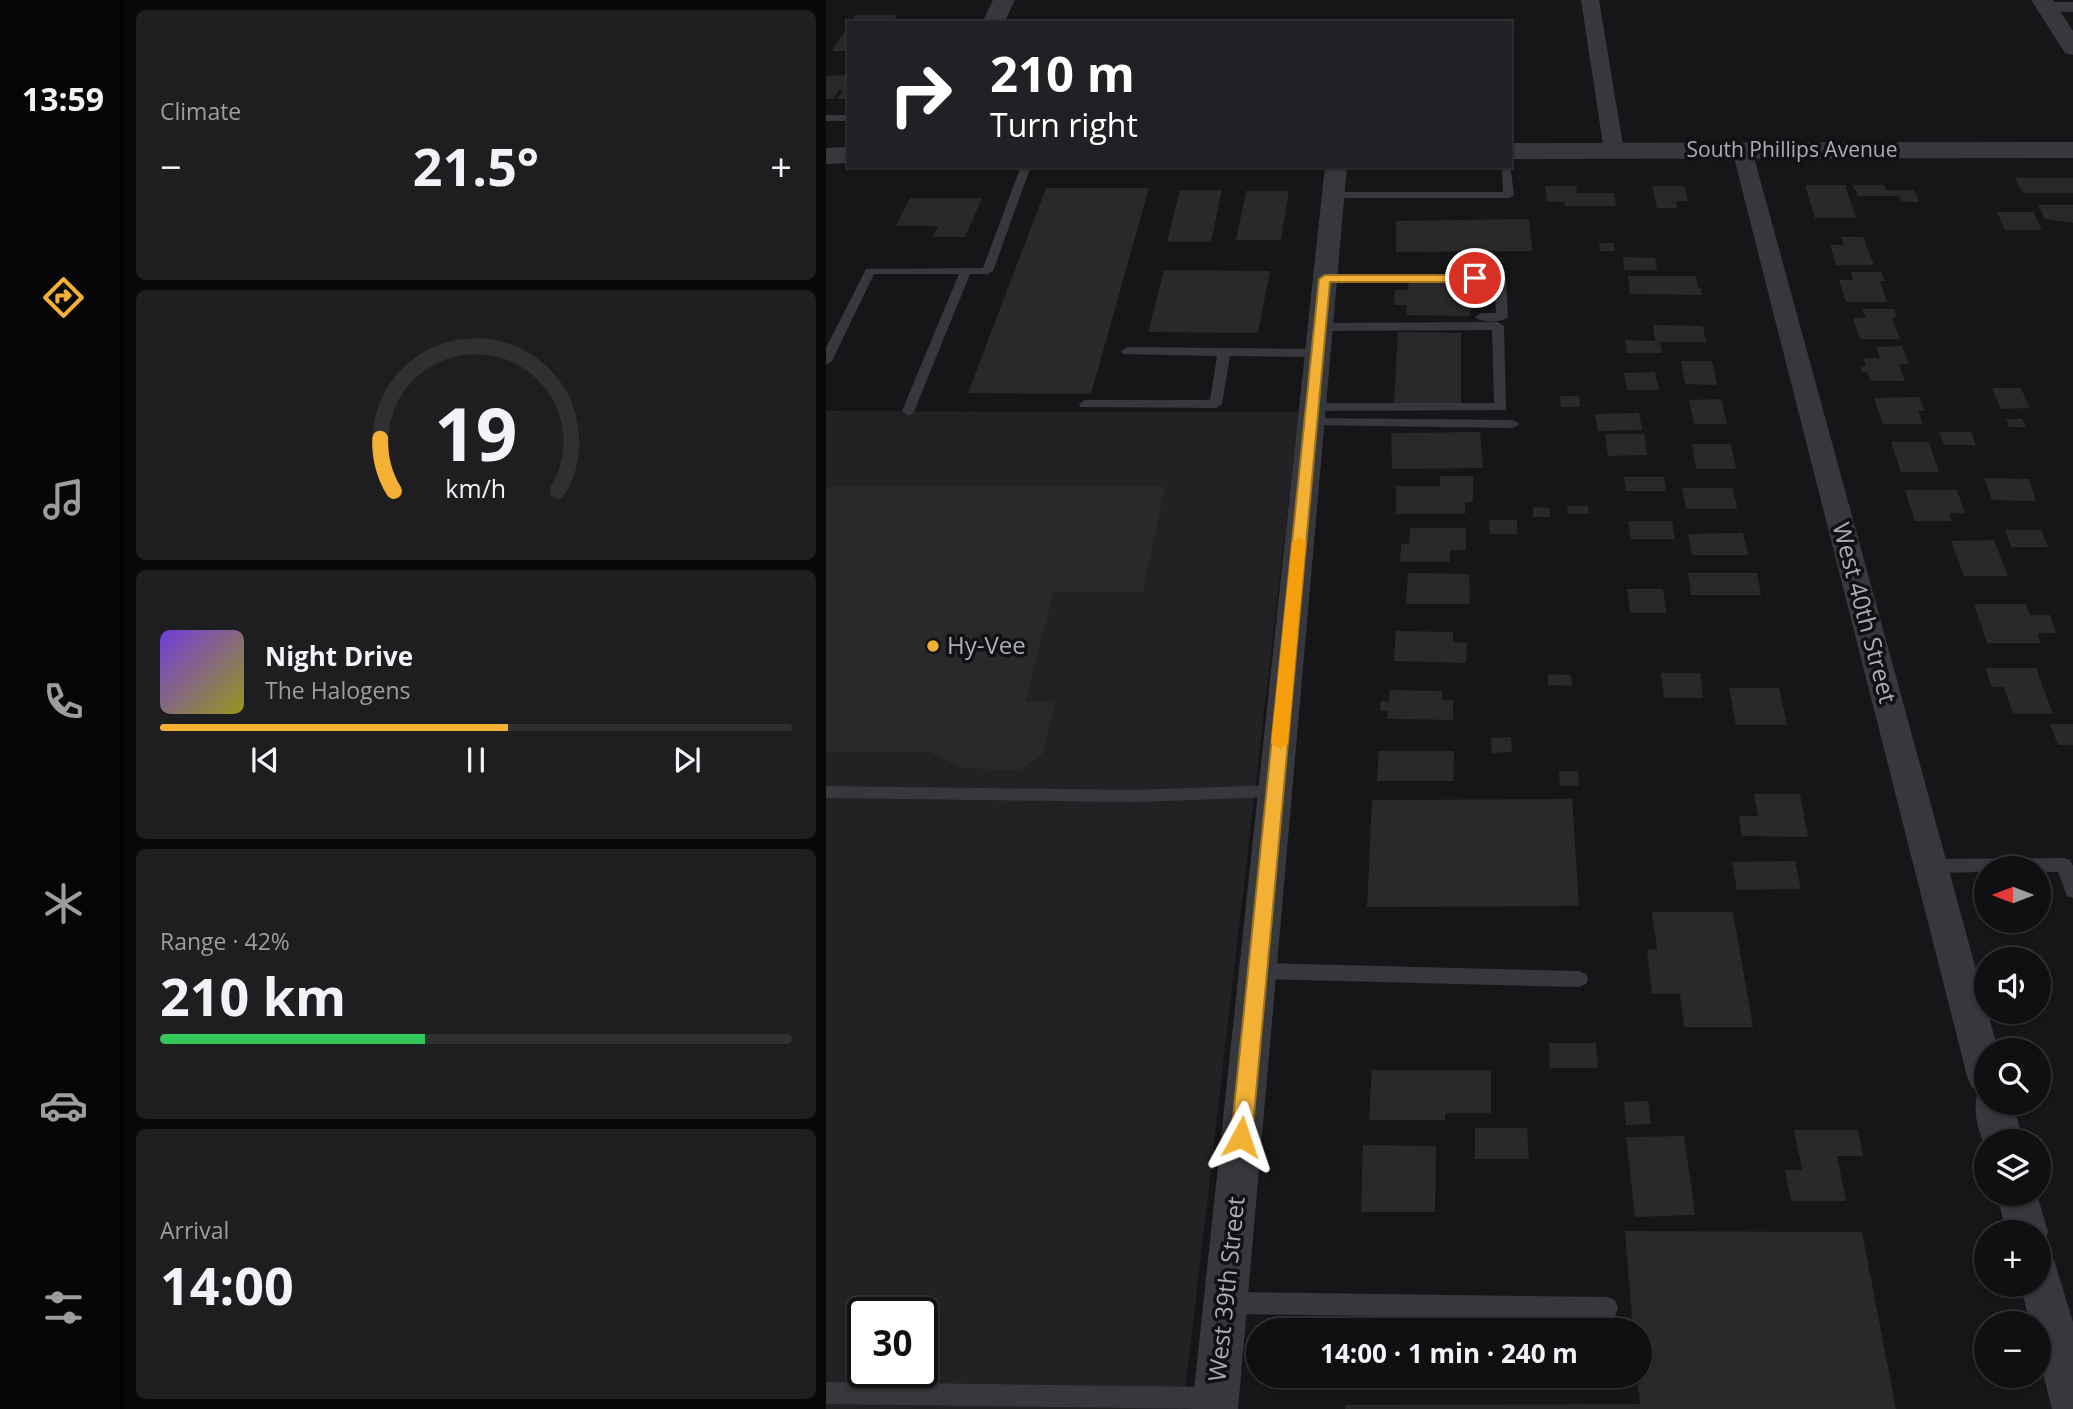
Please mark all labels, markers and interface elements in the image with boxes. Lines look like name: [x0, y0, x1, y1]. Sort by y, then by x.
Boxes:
text: 210 m: [990, 40, 1135, 106]
icon: right: [875, 49, 966, 140]
text: 13:59: [22, 77, 104, 120]
text: Climate: [160, 95, 241, 127]
text: Turn right: [990, 103, 1138, 146]
text: 21.5°: [413, 130, 539, 201]
street label: South Phillips Avenue: [1687, 135, 1897, 163]
text: −: [160, 140, 182, 192]
text: +: [770, 140, 792, 192]
pin: [1445, 248, 1505, 308]
icon: arrive: [1456, 259, 1494, 297]
icon: directions: [39, 273, 88, 322]
text: 19: [434, 383, 518, 482]
text: km/h: [446, 470, 506, 504]
icon: music: [39, 475, 88, 524]
street label: West 40th Street: [1825, 519, 1905, 707]
place label: Hy-Vee: [947, 628, 1026, 661]
text: Night Drive: [265, 638, 413, 674]
marker: Hy-Vee: [925, 638, 941, 654]
text: The Halogens: [265, 674, 411, 706]
icon: phone: [39, 677, 88, 726]
icon: previous: [246, 741, 284, 779]
icon: pause: [457, 741, 495, 779]
icon: next: [668, 741, 706, 779]
north arrow: [1974, 856, 2051, 933]
map controls: [1974, 856, 2051, 1388]
icon: climate: [39, 879, 88, 928]
text: Range · 42%: [160, 925, 290, 957]
button: sound: [1974, 947, 2051, 1024]
text: 210 km: [160, 960, 346, 1031]
button: search: [1974, 1038, 2051, 1115]
icon: car: [39, 1081, 88, 1130]
position arrow: [1204, 1100, 1278, 1174]
button: layers: [1974, 1129, 2051, 1206]
street label: West 39th Street: [1199, 1195, 1252, 1383]
text: Arrival: [160, 1214, 229, 1246]
button: +: [1974, 1220, 2051, 1297]
text: 14:00: [160, 1249, 294, 1320]
icon: filters: [39, 1283, 88, 1332]
speed limit sign: 30: [847, 1297, 938, 1388]
button: −: [1974, 1311, 2051, 1388]
text: 14:00 · 1 min · 240 m: [1320, 1335, 1578, 1371]

